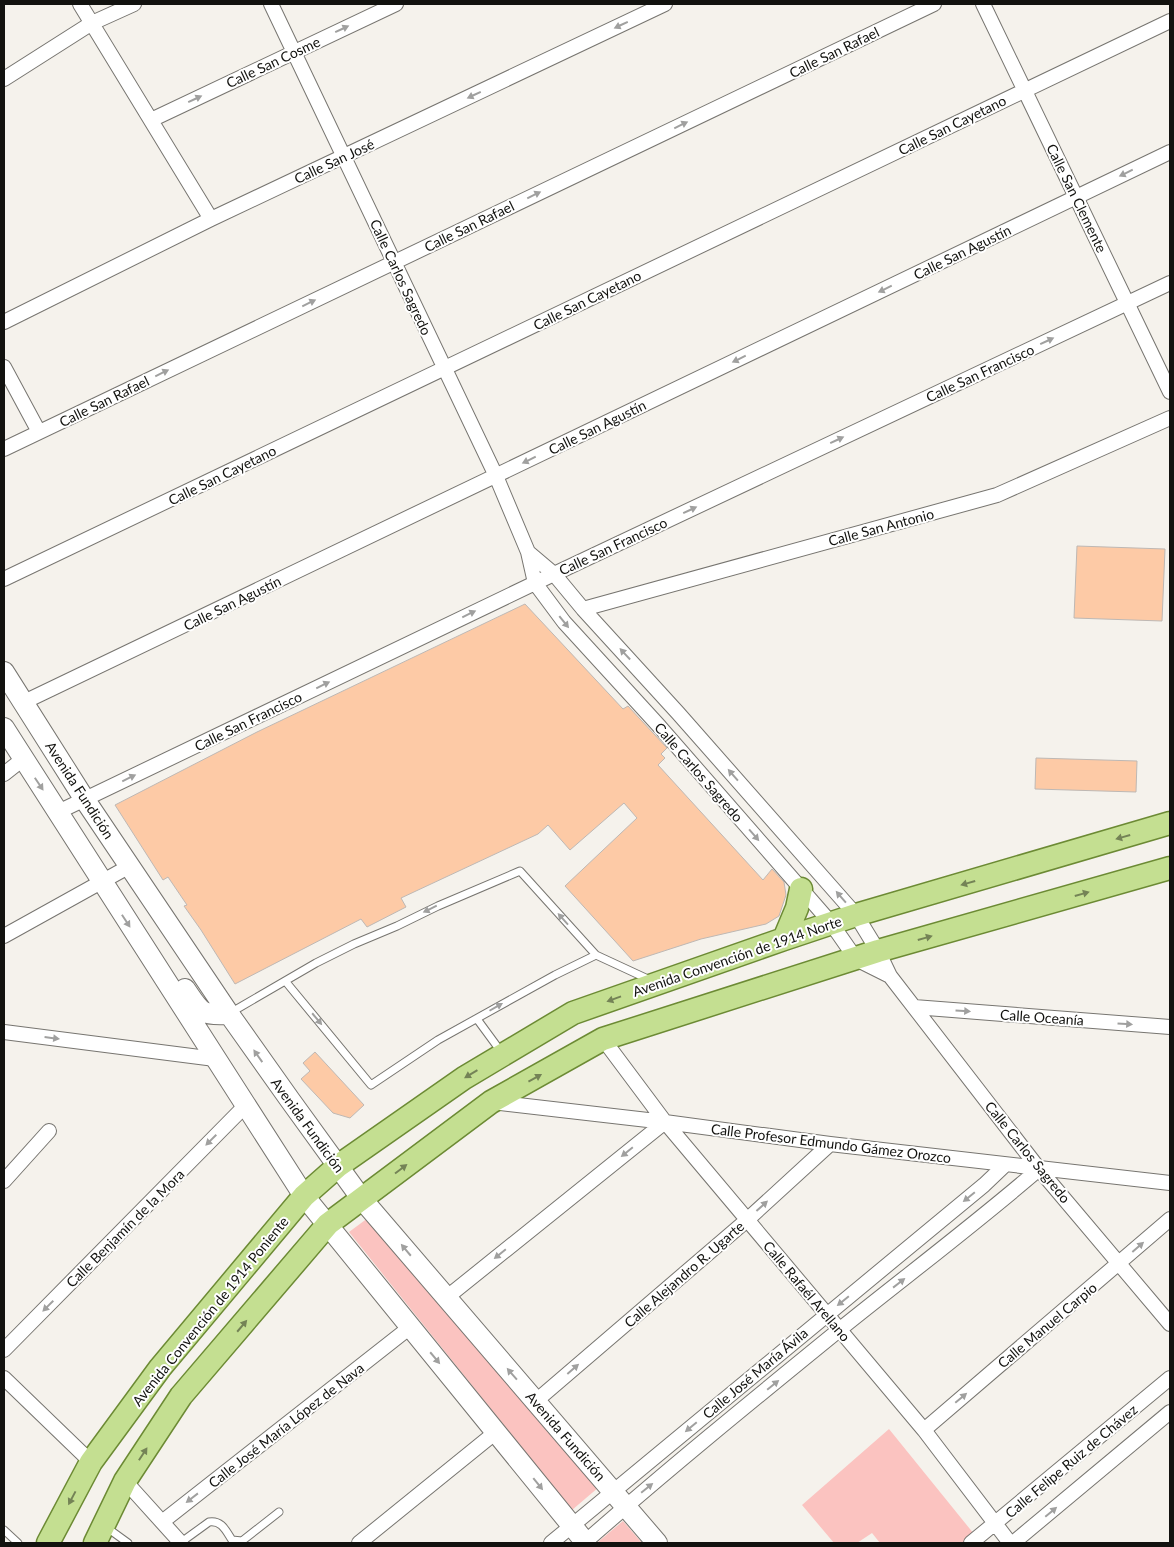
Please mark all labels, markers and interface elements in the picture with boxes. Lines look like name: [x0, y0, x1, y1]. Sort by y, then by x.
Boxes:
one-way arrow: [614, 21, 628, 29]
street label: Calle San Rafael: [786, 23, 882, 81]
one-way arrow: [334, 25, 349, 34]
street label: Calle San Cosme: [223, 33, 323, 91]
one-way arrow: [467, 91, 481, 99]
street label: Calle San Cayetano: [895, 91, 1009, 159]
one-way arrow: [188, 95, 202, 103]
one-way arrow: [674, 121, 688, 129]
street label: Calle San José: [291, 135, 377, 187]
street label: Calle San Clemente: [1043, 141, 1111, 255]
one-way arrow: [1119, 169, 1133, 177]
one-way arrow: [527, 191, 541, 199]
street label: Calle San Rafael: [421, 197, 517, 255]
street label: Calle Carlos Sagredo: [367, 216, 435, 338]
street label: Calle San Agustín: [910, 221, 1014, 283]
street label: Calle San Cayetano: [530, 266, 644, 334]
one-way arrow: [878, 285, 892, 293]
one-way arrow: [302, 299, 316, 307]
one-way arrow: [1040, 337, 1054, 345]
street label: Calle San Francisco: [923, 340, 1037, 406]
one-way arrow: [732, 355, 746, 363]
one-way arrow: [155, 369, 169, 377]
street label: Calle San Rafael: [56, 372, 152, 430]
street label: Calle San Agustín: [545, 396, 649, 458]
one-way arrow: [830, 436, 844, 444]
street label: Calle San Cayetano: [165, 441, 279, 509]
one-way arrow: [522, 456, 536, 464]
one-way arrow: [683, 505, 697, 513]
street label: Calle San Antonio: [826, 505, 936, 549]
street label: Calle San Francisco: [556, 513, 670, 579]
street label: Calle San Agustín: [180, 572, 284, 634]
one-way arrow: [462, 610, 476, 618]
one-way arrow: [559, 615, 570, 628]
one-way arrow: [619, 649, 631, 661]
one-way arrow: [316, 681, 330, 689]
street label: Calle San Francisco: [192, 688, 305, 754]
street label: Calle Carlos Sagredo: [651, 719, 747, 825]
street label: Avenida Fundición: [42, 738, 118, 842]
one-way arrow: [728, 769, 739, 782]
one-way arrow: [122, 774, 136, 782]
one-way arrow: [35, 777, 44, 791]
one-way arrow: [748, 828, 759, 841]
one-way arrow: [1116, 833, 1131, 841]
one-way arrow: [960, 879, 975, 887]
one-way arrow: [1074, 889, 1089, 897]
one-way arrow: [835, 891, 846, 904]
one-way arrow: [423, 906, 437, 914]
street label: Avenida Convención de 1914 Norte: [630, 912, 844, 1000]
one-way arrow: [557, 913, 569, 925]
one-way arrow: [122, 915, 131, 928]
one-way arrow: [918, 934, 933, 942]
one-way arrow: [606, 995, 621, 1003]
one-way arrow: [490, 1003, 503, 1012]
street label: Calle Oceanía: [999, 1006, 1085, 1028]
one-way arrow: [955, 1008, 971, 1016]
one-way arrow: [311, 1013, 322, 1026]
one-way arrow: [1117, 1020, 1133, 1028]
one-way arrow: [44, 1034, 60, 1042]
one-way arrow: [253, 1049, 263, 1062]
one-way arrow: [464, 1070, 477, 1079]
one-way arrow: [528, 1073, 541, 1082]
street label: Avenida Fundición: [268, 1074, 348, 1176]
street label: Calle Carlos Sagredo: [982, 1098, 1074, 1206]
street label: Calle Profesor Edmundo Gámez Orozco: [710, 1120, 952, 1166]
one-way arrow: [205, 1134, 217, 1146]
one-way arrow: [621, 1147, 634, 1158]
one-way arrow: [394, 1164, 407, 1174]
street label: Calle Benjamín de la Mora: [62, 1165, 188, 1291]
one-way arrow: [962, 1192, 975, 1203]
one-way arrow: [756, 1200, 768, 1212]
street label: Avenida Convención de 1914 Poniente: [128, 1213, 292, 1409]
street label: Calle Alejandro R. Ugarte: [621, 1217, 747, 1331]
street label: Calle Rafaél Arellano: [760, 1237, 854, 1345]
one-way arrow: [1132, 1242, 1144, 1253]
one-way arrow: [400, 1244, 411, 1257]
one-way arrow: [494, 1248, 507, 1259]
one-way arrow: [892, 1277, 905, 1288]
street label: Calle Manuel Carpio: [994, 1279, 1100, 1371]
one-way arrow: [837, 1295, 850, 1306]
one-way arrow: [42, 1300, 54, 1312]
one-way arrow: [236, 1319, 247, 1332]
street label: Calle José María Ávila: [699, 1324, 811, 1422]
one-way arrow: [429, 1352, 440, 1365]
street label: Calle José María López de Nava: [205, 1359, 367, 1491]
one-way arrow: [566, 1364, 579, 1375]
one-way arrow: [506, 1367, 517, 1380]
one-way arrow: [766, 1379, 779, 1390]
street label: Avenida Fundición: [523, 1388, 609, 1484]
one-way arrow: [955, 1393, 967, 1404]
street label: Calle Felipe Ruiz de Chávez: [1001, 1401, 1141, 1521]
one-way arrow: [685, 1421, 698, 1432]
one-way arrow: [138, 1448, 148, 1461]
one-way arrow: [533, 1477, 544, 1490]
one-way arrow: [640, 1483, 653, 1494]
one-way arrow: [68, 1490, 76, 1505]
one-way arrow: [185, 1493, 199, 1503]
one-way arrow: [1044, 1506, 1056, 1518]

